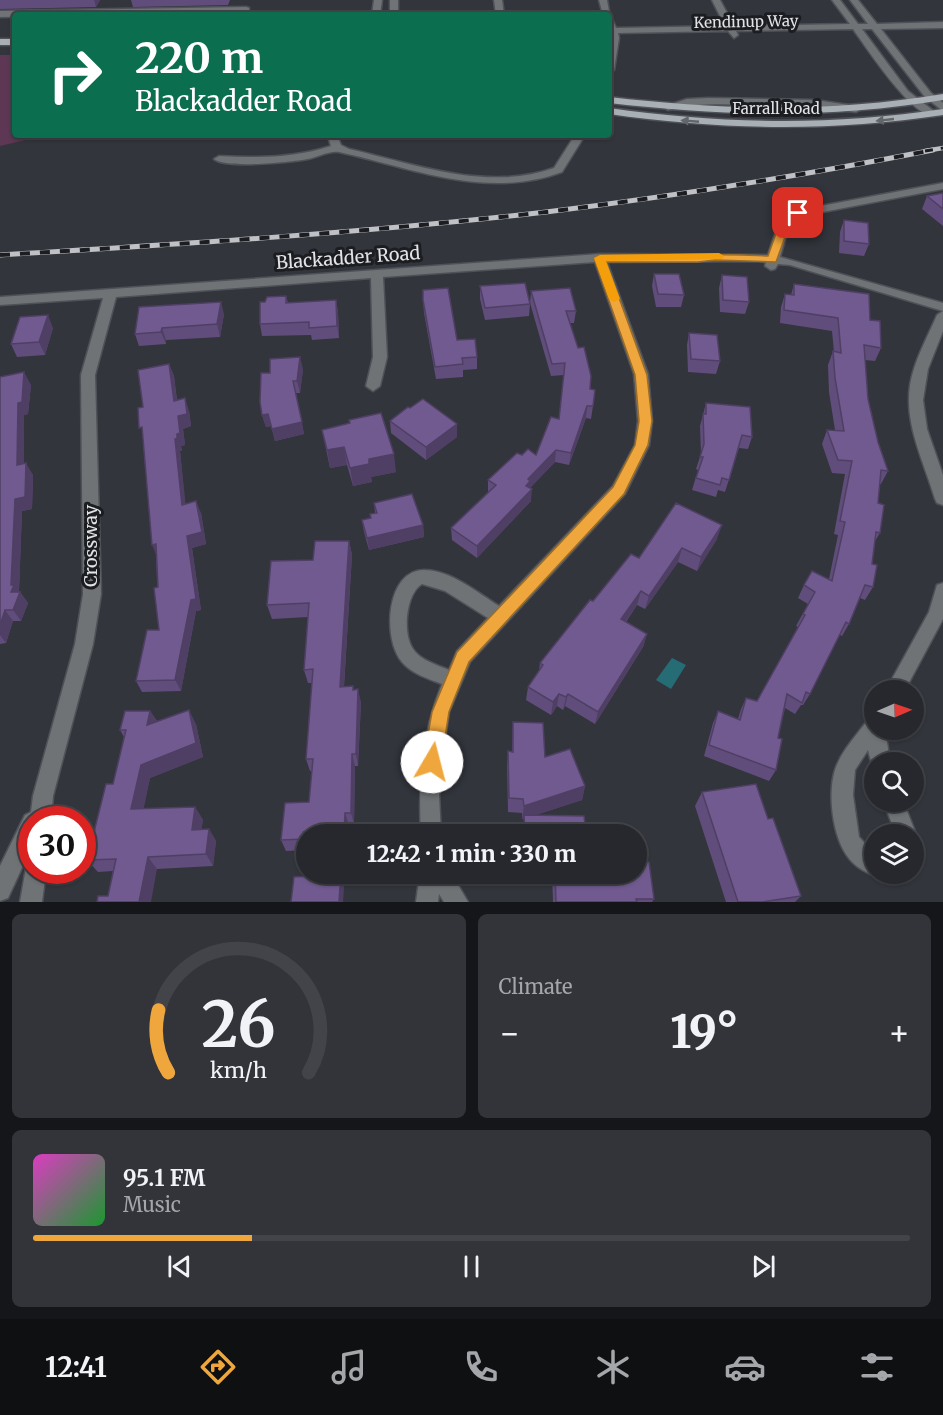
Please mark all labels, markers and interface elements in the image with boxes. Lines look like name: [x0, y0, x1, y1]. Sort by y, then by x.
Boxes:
street label: Kendinup Way: [694, 11, 799, 32]
text: 220 m: [135, 32, 263, 84]
icon: right: [36, 36, 114, 114]
text: Blackadder Road: [135, 84, 352, 118]
street label: Farrall Road: [732, 99, 820, 118]
one-way arrow: [876, 115, 895, 125]
one-way arrow: [681, 116, 700, 126]
pin: [772, 187, 823, 238]
icon: arrive: [781, 196, 814, 229]
street label: Blackadder Road: [275, 241, 421, 274]
street label: Crossway: [79, 504, 102, 587]
north arrow: [864, 680, 924, 740]
map controls: [864, 680, 924, 884]
position arrow: [400, 730, 464, 794]
button: search: [864, 752, 924, 812]
speed limit sign: 30: [18, 806, 96, 884]
button: layers: [864, 824, 924, 884]
text: 12:42 · 1 min · 330 m: [367, 840, 576, 868]
text: Climate: [499, 974, 573, 999]
text: 26: [202, 986, 276, 1064]
text: 19°: [670, 1004, 738, 1060]
text: −: [499, 1013, 521, 1054]
text: +: [888, 1013, 910, 1054]
text: km/h: [210, 1057, 267, 1084]
text: 95.1 FM: [123, 1164, 205, 1192]
text: Music: [123, 1192, 181, 1217]
icon: previous: [163, 1250, 196, 1283]
icon: pause: [455, 1250, 488, 1283]
icon: next: [747, 1250, 780, 1283]
icon: directions: [197, 1346, 239, 1388]
icon: music: [328, 1346, 370, 1388]
icon: phone: [460, 1346, 502, 1388]
icon: climate: [592, 1346, 634, 1388]
icon: car: [724, 1346, 766, 1388]
icon: filters: [856, 1346, 898, 1388]
text: 12:41: [45, 1350, 107, 1384]

